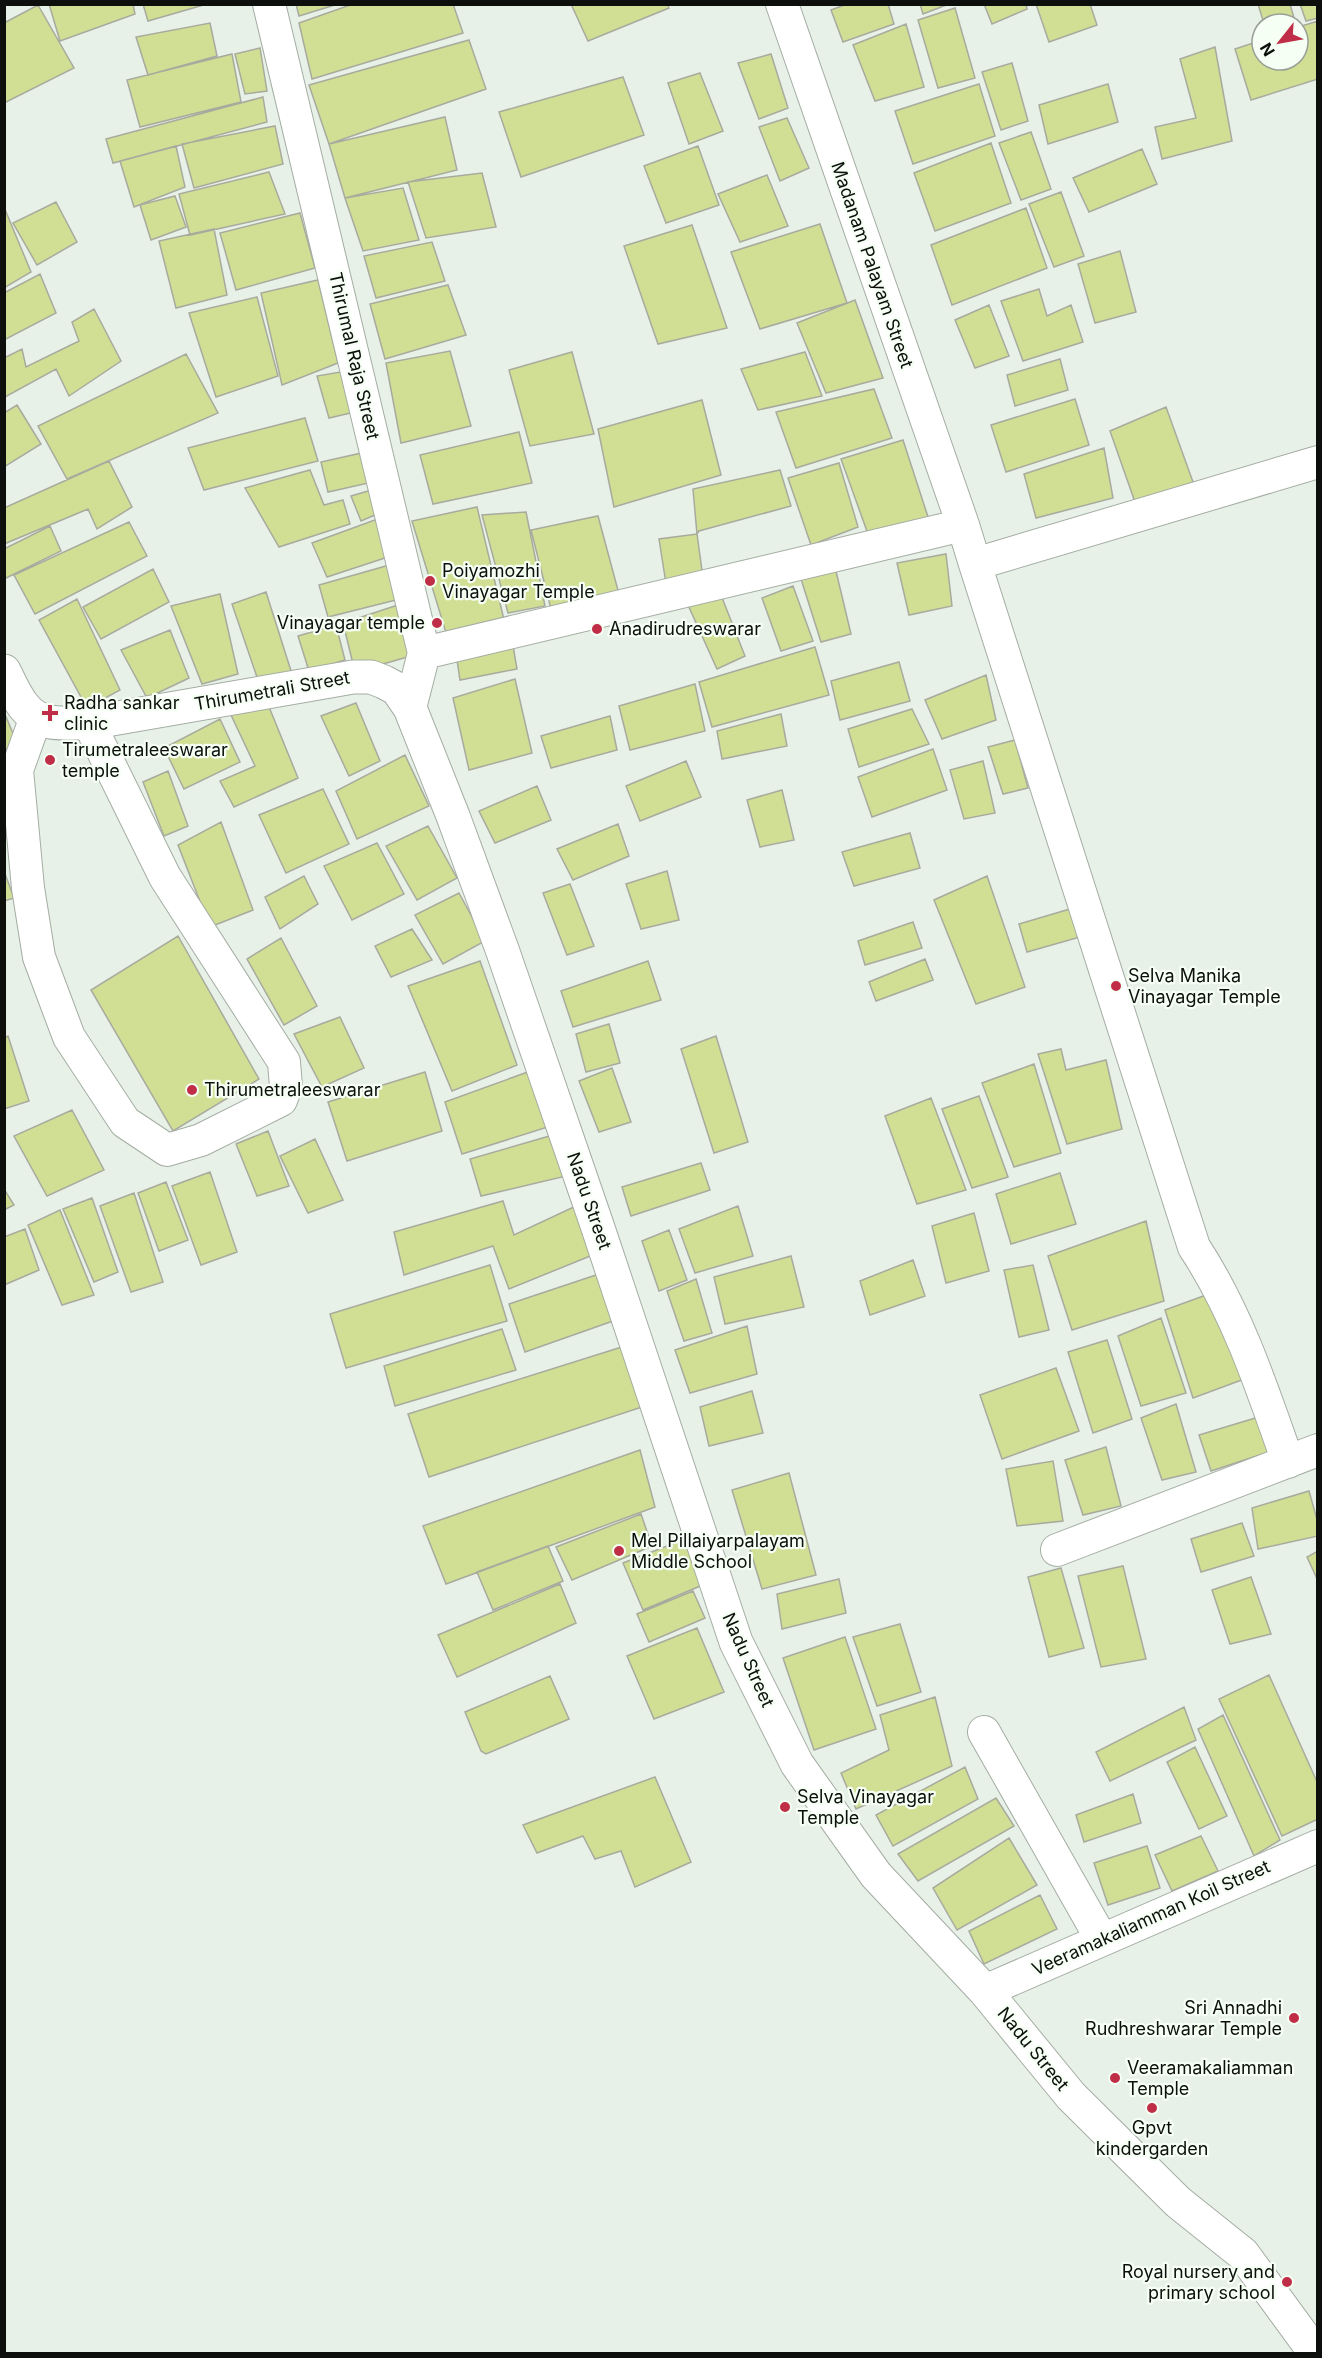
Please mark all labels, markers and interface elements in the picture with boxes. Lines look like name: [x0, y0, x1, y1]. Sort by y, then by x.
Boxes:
north arrow: [1250, 12, 1310, 72]
text: N: [1255, 39, 1279, 60]
street label: Madanam Palayam Street: [827, 159, 918, 371]
street label: Thirumal Raja Street: [325, 270, 384, 442]
place label: Poiyamozhi Vinayagar Temple: [442, 560, 595, 602]
marker: Poiyamozhi Vinayagar Temple: [423, 574, 437, 588]
place label: Vinayagar temple: [277, 612, 425, 633]
marker: Vinayagar temple: [430, 616, 444, 630]
place label: Anadirudreswarar: [609, 618, 761, 639]
marker: Anadirudreswarar: [590, 622, 604, 636]
street label: Thirumetrali Street: [192, 666, 351, 715]
place label: Radha sankar clinic: [64, 692, 180, 734]
marker: Radha sankar clinic: [41, 704, 59, 722]
place label: Tirumetraleeswarar temple: [62, 739, 228, 781]
marker: Tirumetraleeswarar temple: [43, 753, 57, 767]
place label: Selva Manika Vinayagar Temple: [1128, 965, 1281, 1007]
marker: Selva Manika Vinayagar Temple: [1109, 979, 1123, 993]
place label: Thirumetraleeswarar: [204, 1079, 381, 1100]
marker: Thirumetraleeswarar: [185, 1083, 199, 1097]
street label: Nadu Street: [563, 1150, 616, 1252]
place label: Mel Pillaiyarpalayam Middle School: [631, 1530, 805, 1572]
marker: Mel Pillaiyarpalayam Middle School: [612, 1544, 626, 1558]
street label: Nadu Street: [718, 1609, 779, 1710]
place label: Selva Vinayagar Temple: [797, 1786, 934, 1828]
marker: Selva Vinayagar Temple: [778, 1800, 792, 1814]
street label: Veeramakaliamman Koil Street: [1029, 1855, 1273, 1980]
place label: Sri Annadhi Rudhreshwarar Temple: [1085, 1997, 1282, 2039]
street label: Nadu Street: [993, 2003, 1073, 2095]
marker: Sri Annadhi Rudhreshwarar Temple: [1287, 2011, 1301, 2025]
place label: Veeramakaliamman Temple: [1127, 2057, 1293, 2099]
marker: Veeramakaliamman Temple: [1108, 2071, 1122, 2085]
marker: Gpvt kindergarden: [1145, 2101, 1159, 2115]
place label: Gpvt kindergarden: [1096, 2117, 1208, 2159]
place label: Royal nursery and primary school: [1122, 2261, 1275, 2303]
marker: Royal nursery and primary school: [1280, 2275, 1294, 2289]

